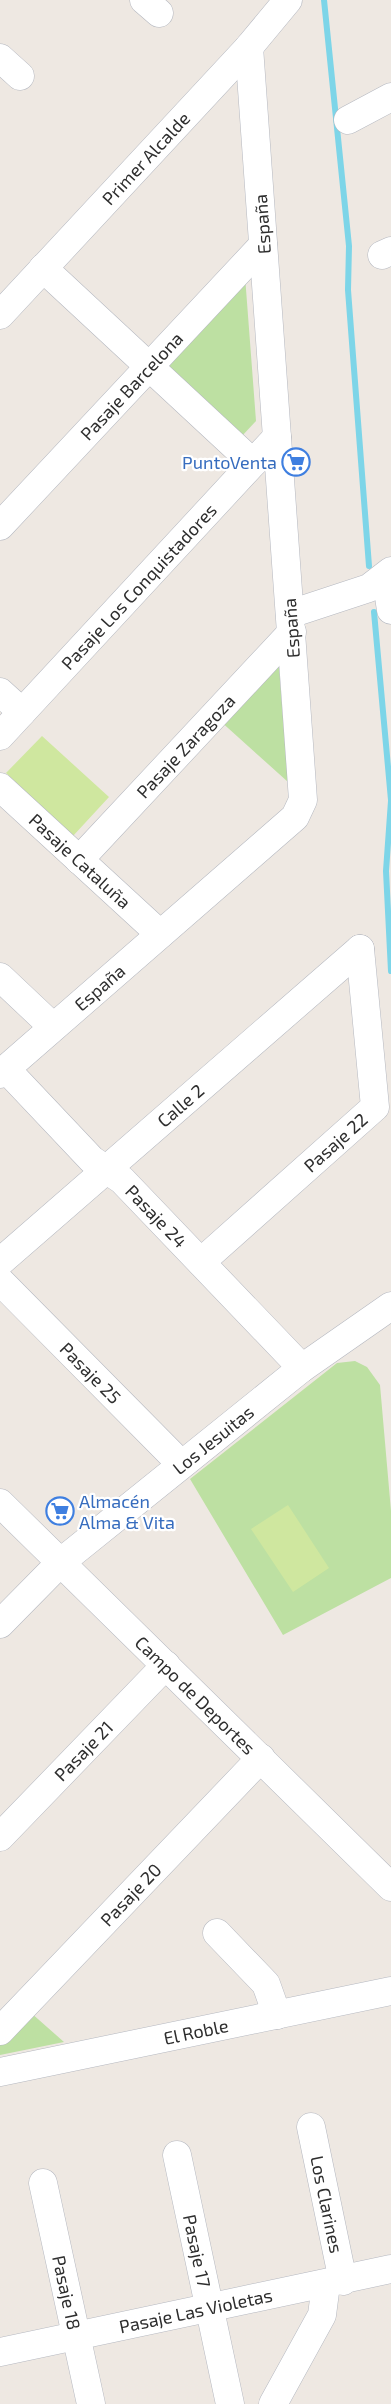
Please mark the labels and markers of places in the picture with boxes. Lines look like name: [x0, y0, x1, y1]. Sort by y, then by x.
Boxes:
supermarket icon: PuntoVenta: [281, 447, 311, 477]
place label: PuntoVenta: [182, 451, 277, 473]
place label: Almacén Alma & Vita: [79, 1490, 175, 1533]
supermarket icon: Almacén Alma & Vita: [45, 1496, 75, 1526]

